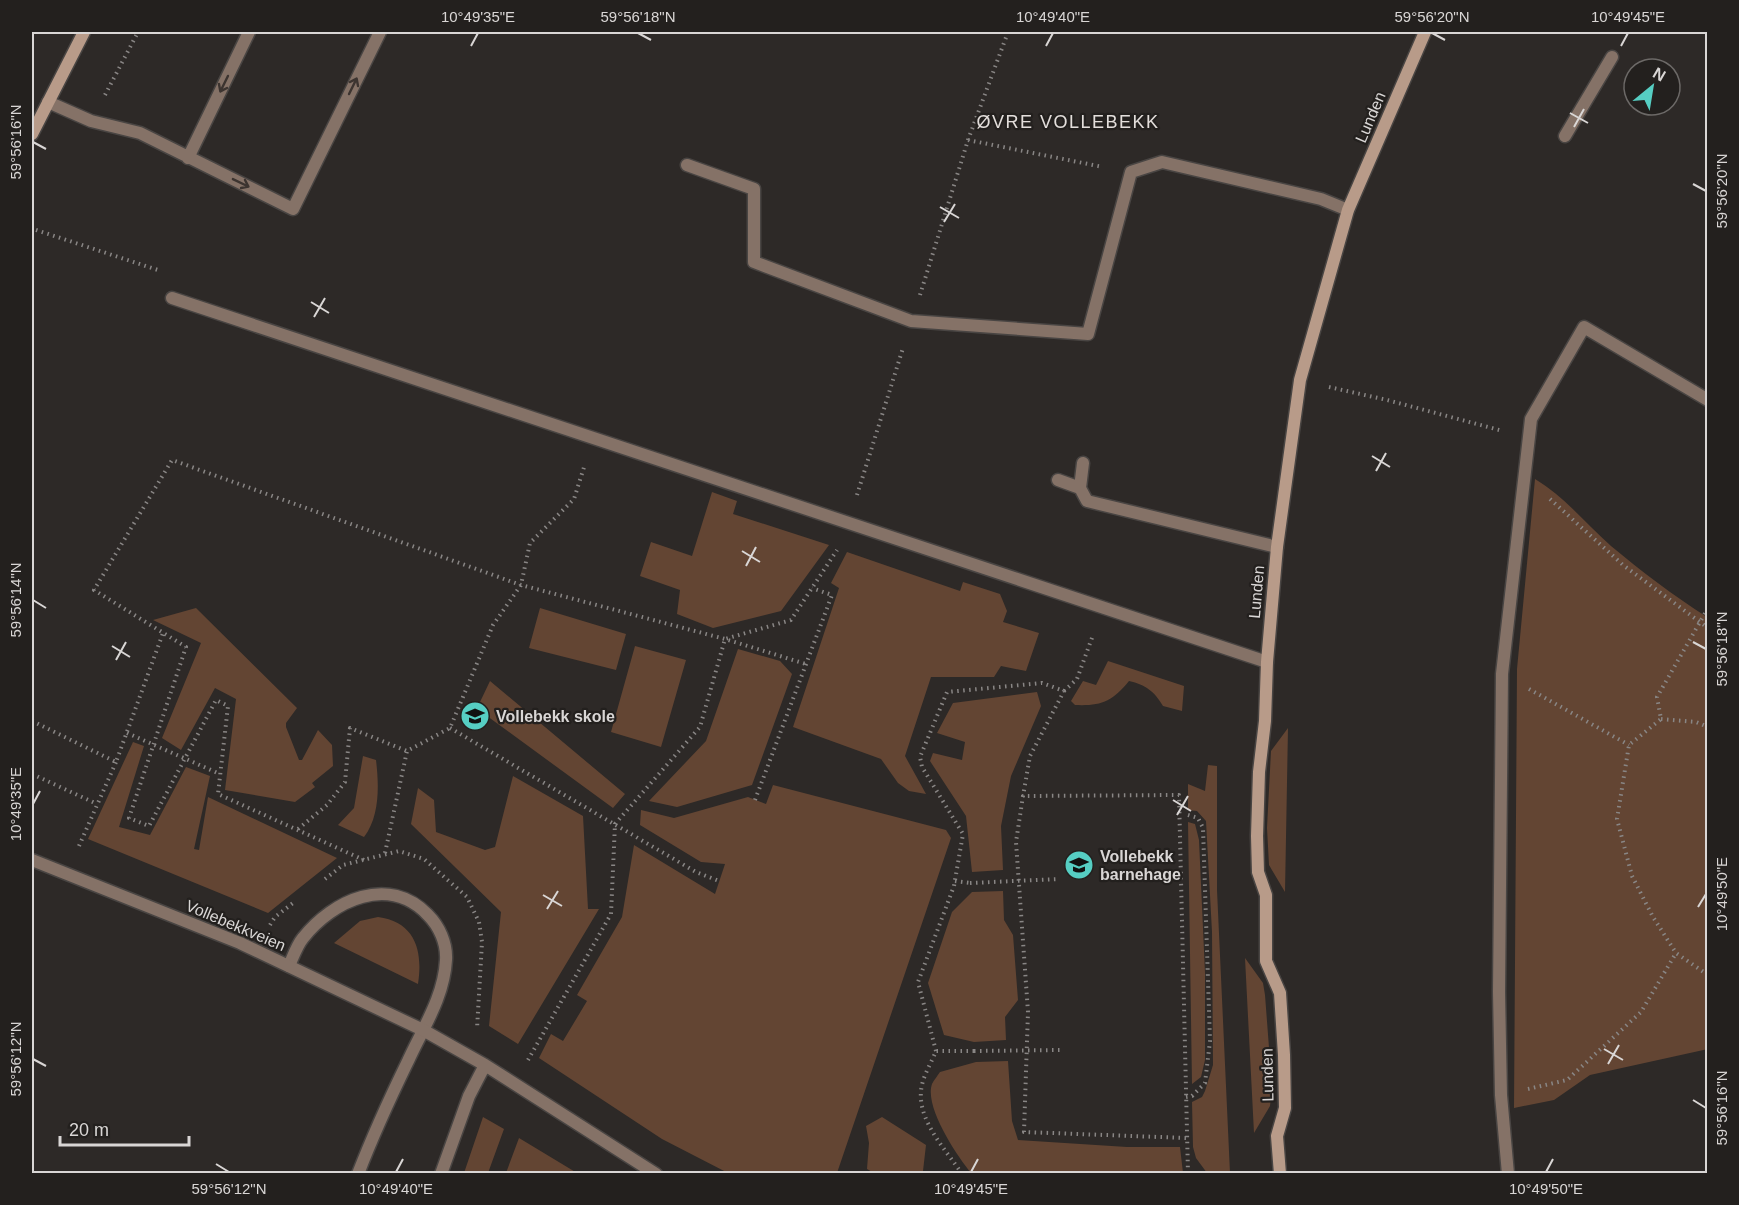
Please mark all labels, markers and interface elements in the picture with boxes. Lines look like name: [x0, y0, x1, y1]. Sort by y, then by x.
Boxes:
text: 10°49'35"E: [441, 8, 515, 25]
text: 59°56'18"N: [600, 8, 676, 25]
text: 10°49'40"E: [1016, 8, 1090, 25]
text: 59°56'20"N: [1394, 8, 1470, 25]
text: 10°49'45"E: [1591, 8, 1665, 25]
north arrow: [1622, 57, 1682, 117]
text: N: [1650, 64, 1669, 85]
one-way arrow: [217, 75, 229, 93]
one-way arrow: [348, 78, 359, 96]
street label: Lunden: [1352, 89, 1389, 145]
text: 59°56'16"N: [7, 104, 24, 180]
district label: ØVRE VOLLEBEKK: [976, 112, 1160, 132]
text: 59°56'20"N: [1713, 153, 1730, 229]
one-way arrow: [231, 178, 249, 190]
text: 59°56'14"N: [7, 562, 24, 638]
street label: Lunden: [1246, 565, 1267, 619]
text: 59°56'18"N: [1713, 611, 1730, 687]
school or university icon: Vollebekk skole: [459, 700, 491, 732]
place label: Vollebekk skole: [496, 708, 615, 725]
text: 10°49'35"E: [7, 767, 24, 841]
place label: Vollebekk barnehage: [1100, 848, 1181, 883]
school or university icon: Vollebekk barnehage: [1063, 849, 1095, 881]
text: 10°49'50"E: [1713, 857, 1730, 931]
street label: Vollebekkveien: [183, 897, 288, 954]
text: 59°56'12"N: [7, 1021, 24, 1097]
street label: Lunden: [1259, 1048, 1276, 1102]
text: 59°56'16"N: [1713, 1070, 1730, 1146]
scale bar: [60, 1109, 189, 1147]
text: 20 m: [69, 1120, 109, 1140]
text: 59°56'12"N: [191, 1180, 267, 1197]
text: 10°49'40"E: [359, 1180, 433, 1197]
text: 10°49'45"E: [934, 1180, 1008, 1197]
text: 10°49'50"E: [1509, 1180, 1583, 1197]

